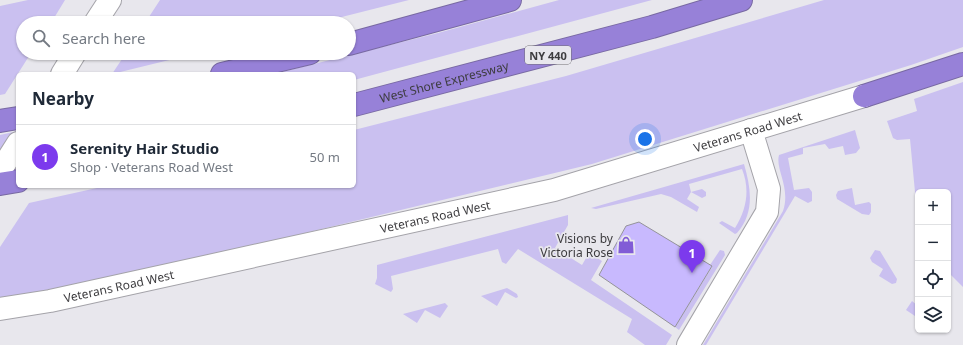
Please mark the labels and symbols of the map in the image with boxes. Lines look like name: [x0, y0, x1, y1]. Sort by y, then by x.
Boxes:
road number: NY 440: [525, 46, 571, 64]
street label: West Shore Expressway: [378, 56, 511, 106]
street label: Veterans Road West: [691, 107, 804, 156]
your location: [635, 129, 655, 149]
street label: Veterans Road West: [378, 196, 492, 237]
place label: Visions by Victoria Rose: [540, 230, 614, 261]
shop icon: Visions by Victoria Rose: [616, 235, 636, 255]
pin: 1: [679, 240, 705, 273]
street label: Veterans Road West: [62, 265, 176, 306]

